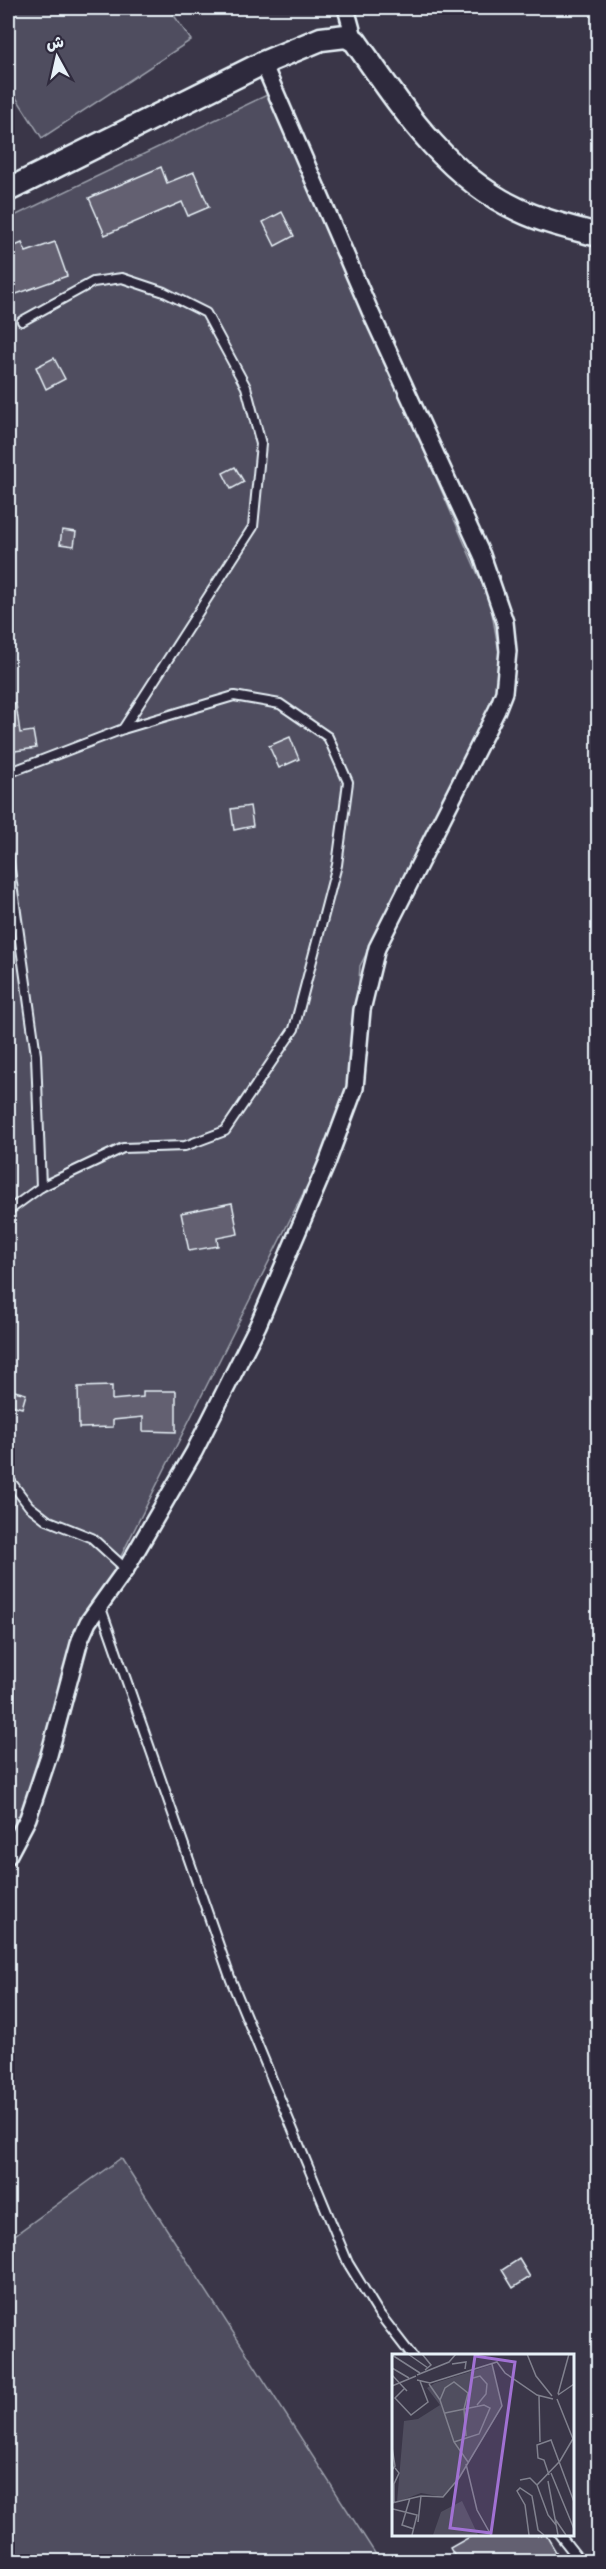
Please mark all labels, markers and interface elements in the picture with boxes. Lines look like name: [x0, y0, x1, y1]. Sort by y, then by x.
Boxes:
north arrow: [27, 27, 87, 87]
text: ش: [45, 31, 65, 55]
inset map: [392, 2354, 573, 2536]

